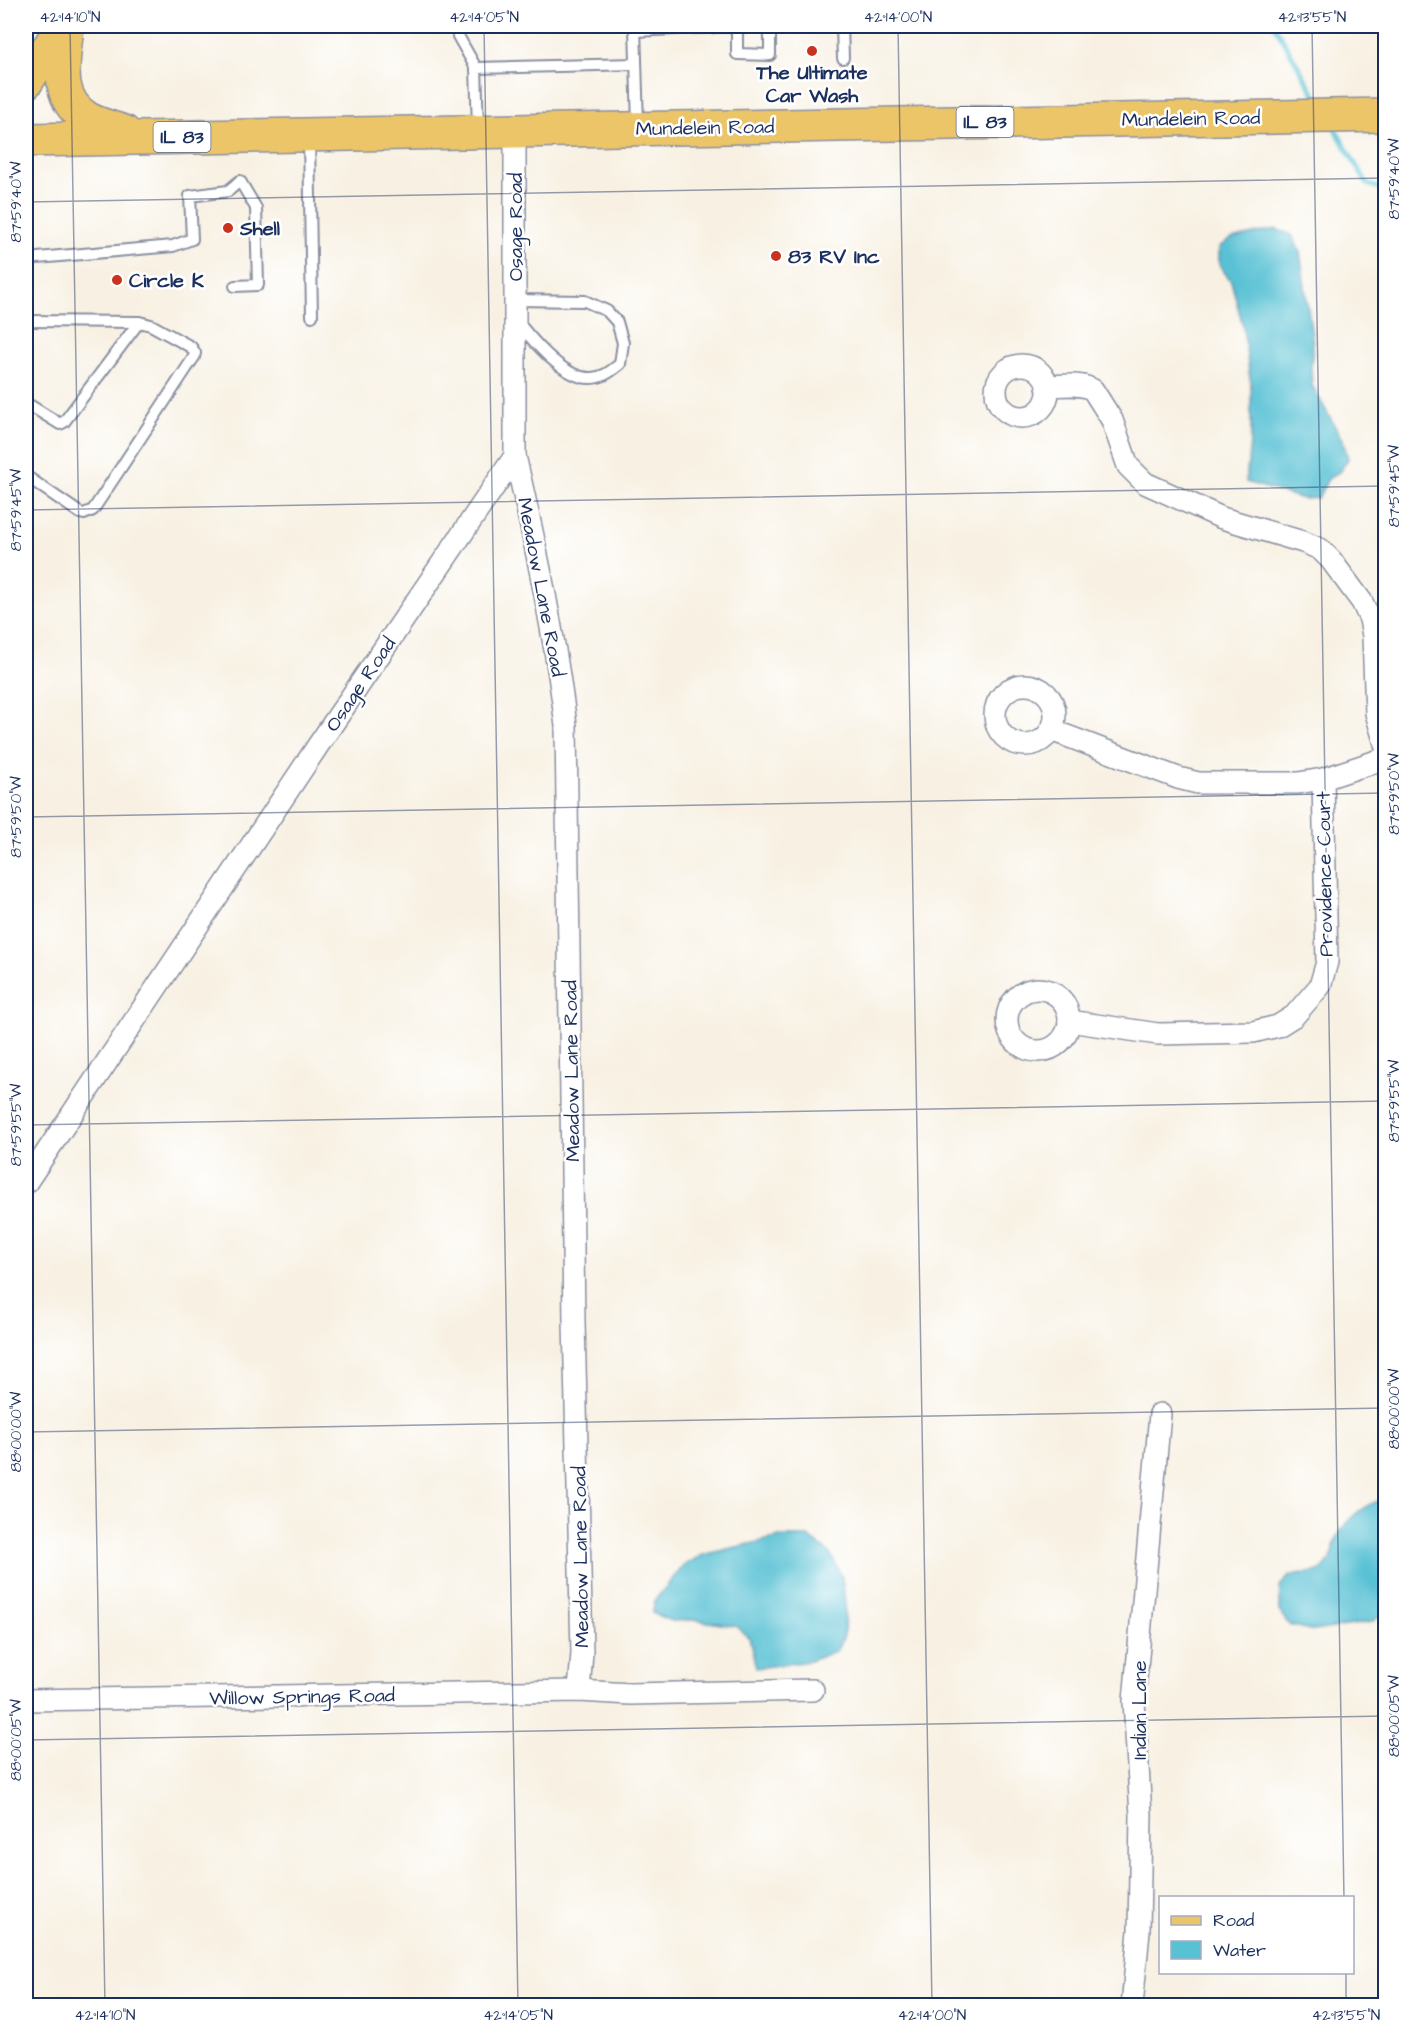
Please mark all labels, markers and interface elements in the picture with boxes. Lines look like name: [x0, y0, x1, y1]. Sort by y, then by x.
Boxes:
text: 42°14'10"N: [40, 7, 100, 28]
text: 42°14'05"N: [449, 7, 519, 28]
text: 42°14'00"N: [864, 7, 932, 28]
text: 42°13'55"N: [1278, 7, 1346, 28]
marker: The Ultimate Car Wash: [805, 44, 819, 58]
place label: The Ultimate Car Wash: [755, 59, 868, 110]
street label: Mundelein Road: [1121, 104, 1261, 134]
road number: IL 83: [956, 107, 1014, 137]
street label: Mundelein Road: [635, 113, 775, 143]
road number: IL 83: [154, 122, 210, 152]
text: 87°59'40"W: [1384, 138, 1405, 220]
text: 87°59'40"W: [6, 161, 27, 243]
street label: Osage Road: [502, 173, 531, 281]
place label: Shell: [239, 215, 280, 243]
marker: Shell: [221, 221, 235, 235]
place label: 83 RV Inc: [788, 243, 880, 271]
marker: 83 RV Inc: [769, 249, 783, 263]
place label: Circle K: [129, 267, 205, 295]
marker: Circle K: [110, 273, 124, 287]
text: 87°59'45"W: [1384, 445, 1405, 527]
text: 87°59'45"W: [6, 469, 27, 551]
street label: Meadow Lane Road: [510, 495, 572, 679]
street label: Osage Road: [319, 632, 404, 738]
text: 87°59'50"W: [1384, 753, 1405, 835]
text: 87°59'50"W: [6, 776, 27, 858]
street label: Providence Court: [1310, 791, 1340, 957]
street label: Meadow Lane Road: [556, 980, 588, 1162]
text: 87°59'55"W: [1384, 1060, 1405, 1142]
text: 87°59'55"W: [6, 1084, 27, 1166]
text: 88°00'00"W: [1384, 1369, 1405, 1449]
text: 88°00'00"W: [6, 1392, 27, 1472]
street label: Meadow Lane Road: [565, 1466, 597, 1648]
street label: Indian Lane: [1126, 1660, 1154, 1760]
text: 88°00'05"W: [1384, 1675, 1405, 1757]
street label: Willow Springs Road: [209, 1681, 395, 1714]
text: 88°00'05"W: [6, 1699, 27, 1781]
legend: [1159, 1896, 1354, 1974]
text: Road: [1213, 1908, 1254, 1933]
text: Water: [1213, 1938, 1266, 1963]
text: 42°14'10"N: [75, 2005, 135, 2026]
text: 42°14'05"N: [483, 2005, 553, 2026]
text: 42°14'00"N: [898, 2005, 966, 2026]
text: 42°13'55"N: [1312, 2005, 1380, 2026]

